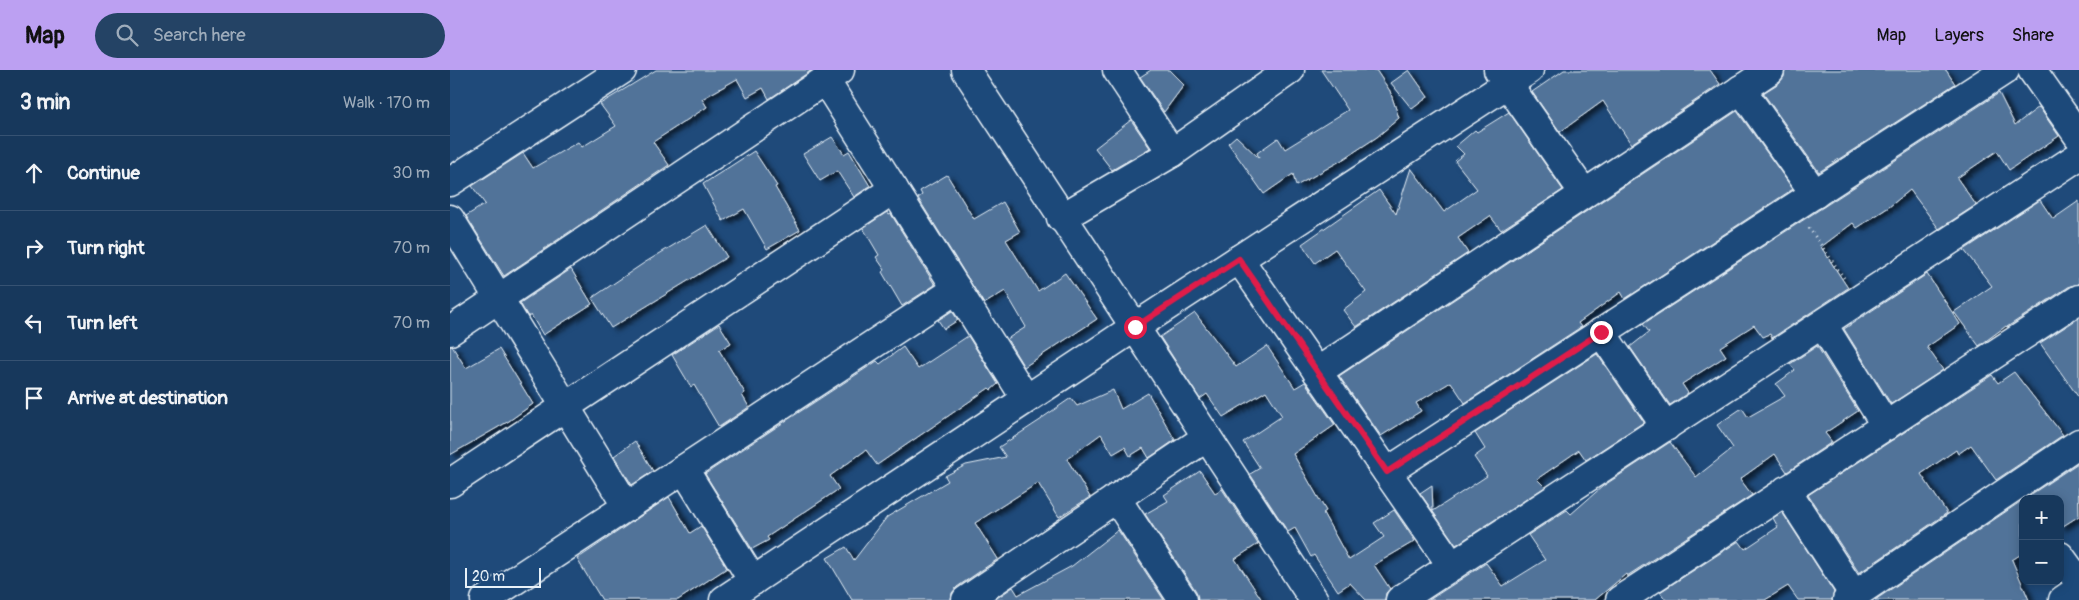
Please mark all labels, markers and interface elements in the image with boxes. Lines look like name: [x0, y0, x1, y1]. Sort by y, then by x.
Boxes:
search box: [95, 13, 445, 58]
text: Map: [25, 21, 65, 50]
icon: search: [113, 21, 141, 49]
text: Search here: [153, 23, 246, 47]
text: Map: [1877, 24, 1906, 47]
text: Layers: [1934, 24, 1984, 47]
text: Share: [2012, 24, 2054, 47]
text: 3 min: [20, 89, 70, 116]
text: Walk · 170 m: [343, 93, 430, 113]
icon: ahead: [20, 159, 48, 187]
text: Continue: [67, 161, 140, 185]
text: 30 m: [392, 163, 430, 183]
icon: right: [20, 234, 48, 262]
text: Turn right: [67, 236, 145, 260]
text: 70 m: [393, 238, 430, 258]
icon: left: [20, 309, 48, 337]
text: Turn left: [67, 311, 137, 335]
text: 70 m: [393, 313, 430, 333]
route start: [1124, 316, 1147, 339]
route end: [1590, 321, 1613, 344]
icon: arrive: [20, 384, 48, 412]
text: Arrive at destination: [67, 386, 228, 410]
map controls: [2019, 495, 2064, 585]
button: +: [2019, 495, 2064, 540]
button: −: [2019, 540, 2064, 585]
scale bar: [465, 565, 541, 588]
text: 20 m: [472, 568, 505, 585]

